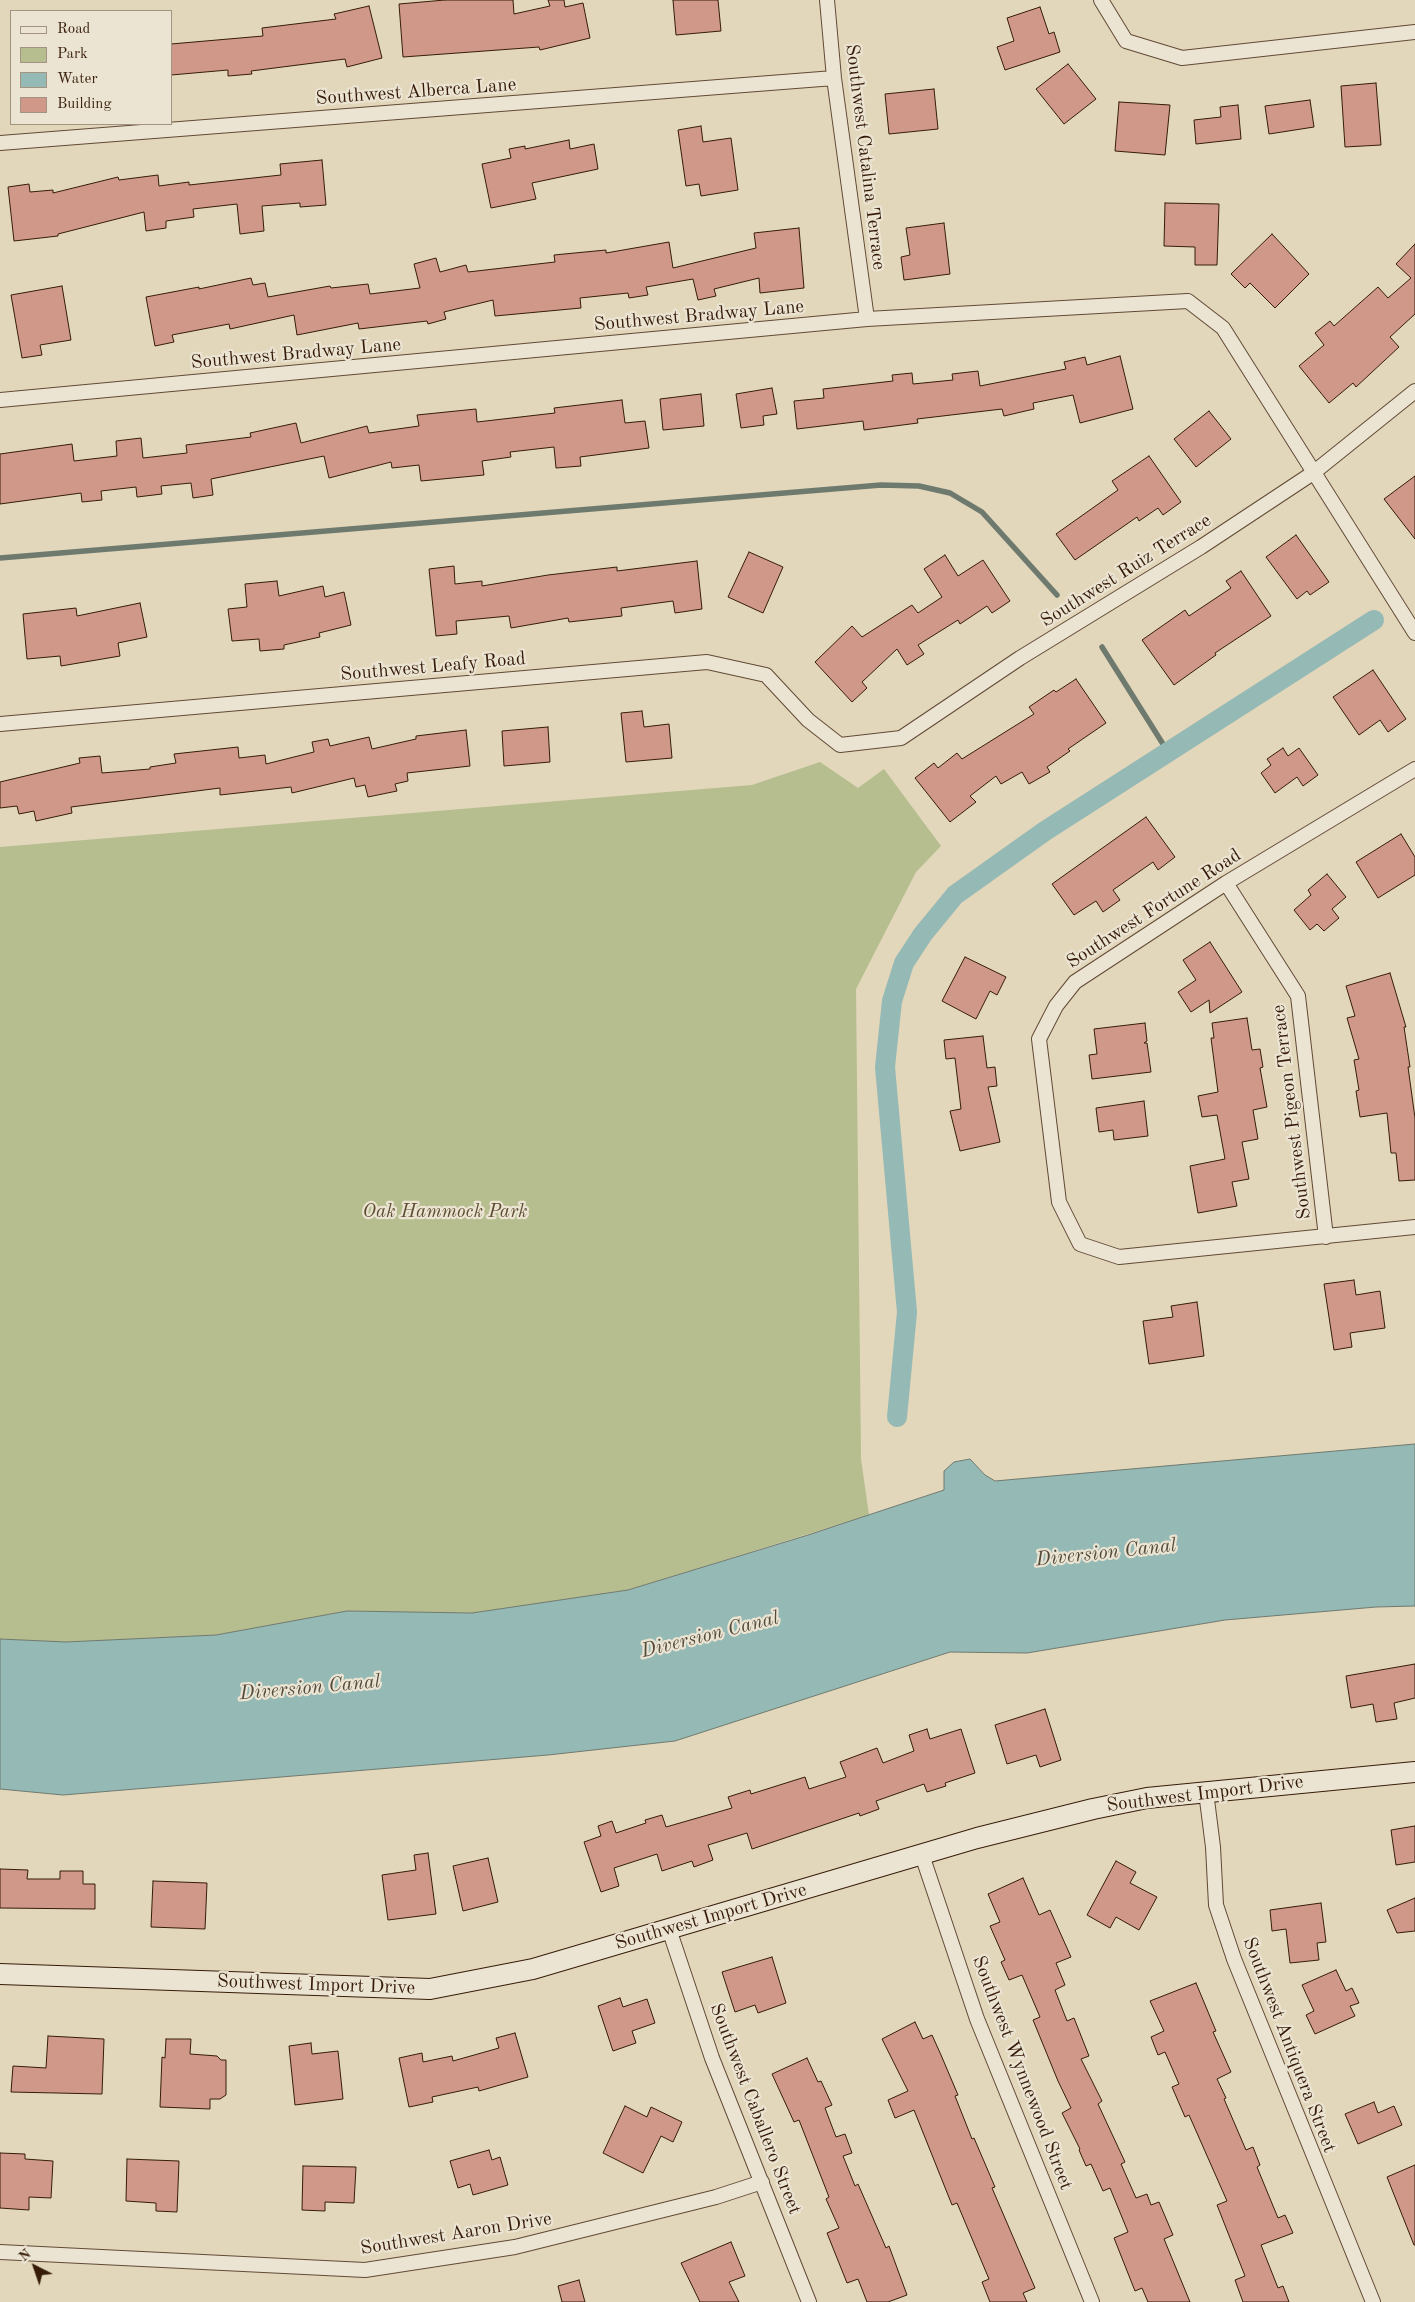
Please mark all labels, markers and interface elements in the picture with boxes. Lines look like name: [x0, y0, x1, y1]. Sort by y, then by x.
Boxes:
legend: [10, 10, 172, 125]
text: Road: [57, 22, 90, 37]
street label: Southwest Catalina Terrace: [840, 43, 890, 271]
text: Park: [57, 47, 88, 62]
text: Water: [57, 72, 98, 87]
street label: Southwest Alberca Lane: [315, 74, 517, 110]
text: Building: [57, 97, 112, 112]
street label: Southwest Bradway Lane: [593, 295, 805, 337]
street label: Southwest Bradway Lane: [190, 333, 402, 375]
street label: Southwest Ruiz Terrace: [1037, 509, 1215, 633]
street label: Southwest Leafy Road: [339, 648, 527, 686]
street label: Southwest Fortune Road: [1063, 844, 1245, 974]
street label: Southwest Pigeon Terrace: [1268, 1003, 1316, 1221]
park label: Oak Hammock Park: [362, 1201, 528, 1223]
water label: Diversion Canal: [1034, 1534, 1178, 1572]
water label: Diversion Canal: [639, 1606, 781, 1664]
water label: Diversion Canal: [239, 1670, 381, 1706]
street label: Southwest Import Drive: [1105, 1771, 1305, 1817]
street label: Southwest Import Drive: [613, 1879, 809, 1955]
street label: Southwest Antiquera Street: [1237, 1934, 1341, 2156]
street label: Southwest Wynnewood Street: [967, 1953, 1077, 2193]
street label: Southwest Import Drive: [216, 1970, 416, 2000]
street label: Southwest Caballero Street: [704, 2000, 806, 2218]
street label: Southwest Aaron Drive: [359, 2208, 553, 2260]
north arrow: [10, 2242, 60, 2292]
text: N: [17, 2247, 34, 2264]

